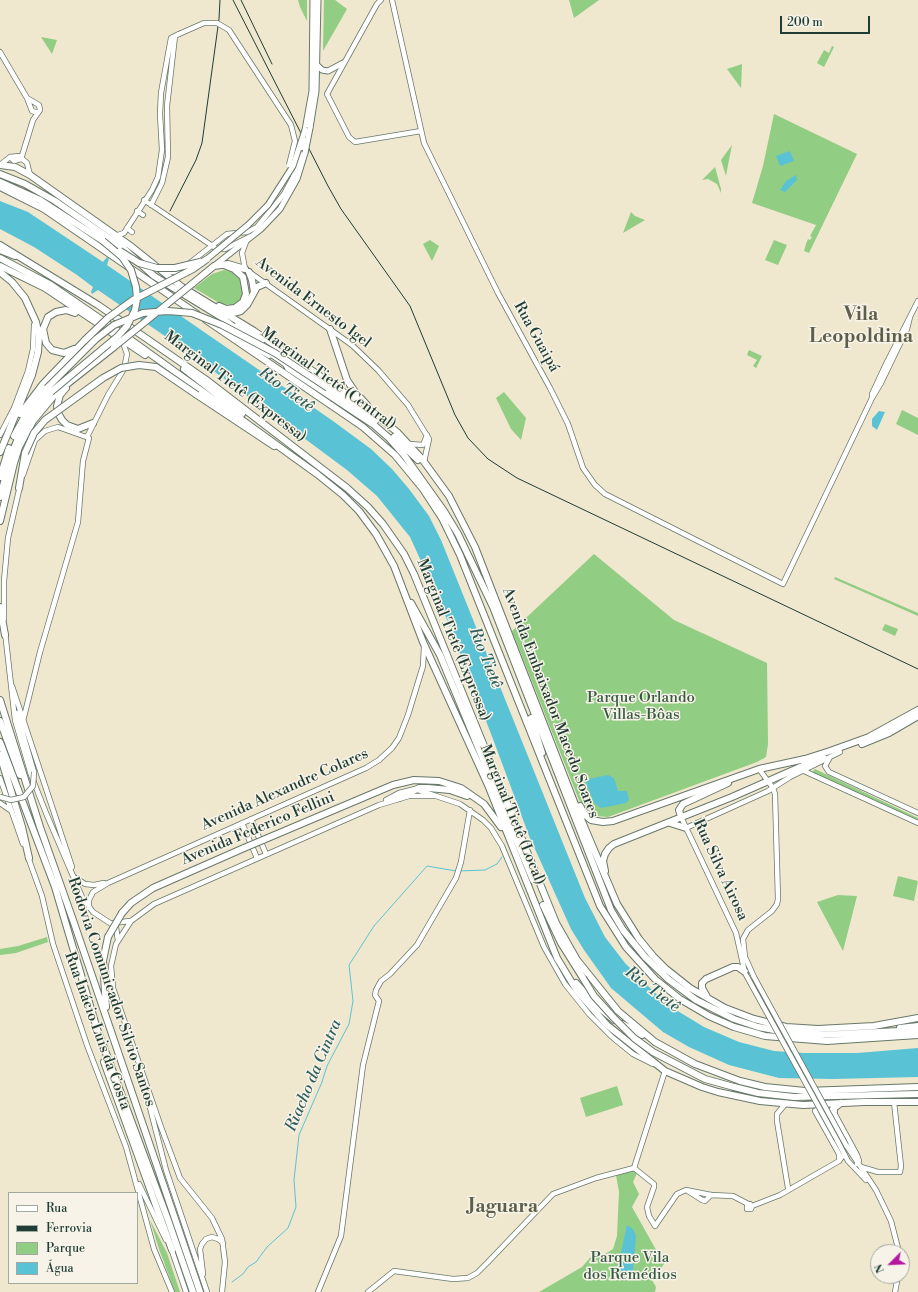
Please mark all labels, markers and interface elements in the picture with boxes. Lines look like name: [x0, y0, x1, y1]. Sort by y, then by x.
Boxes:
scale bar: [782, 8, 872, 34]
text: 200 m: [787, 15, 823, 30]
street label: Avenida Ernesto Igel: [252, 254, 374, 352]
street label: Rua Guaipá: [509, 299, 563, 375]
district label: Vila Leopoldina: [809, 304, 913, 348]
street label: Marginal Tietê (Central): [257, 324, 399, 434]
street label: Marginal Tietê (Expressa): [160, 328, 310, 446]
water label: Rio Tietê: [255, 363, 317, 417]
street label: Marginal Tietê (Expressa): [412, 556, 494, 724]
street label: Avenida Embaixador Macedo Soares: [498, 585, 602, 821]
water label: Rio Tietê: [464, 625, 506, 691]
park label: Parque Orlando Villas-Bôas: [587, 689, 695, 724]
street label: Marginal Tietê (Local): [476, 742, 548, 888]
street label: Avenida Alexandre Colares: [199, 745, 371, 835]
street label: Avenida Federico Fellini: [179, 788, 337, 870]
street label: Rua Silva Airosa: [689, 816, 751, 924]
street label: Rodovia Comunicador Silvio Santos: [63, 875, 159, 1109]
street label: Rua Inácio Luis da Costa: [60, 950, 134, 1112]
water label: Rio Tietê: [621, 963, 683, 1017]
water label: Riacho da Cintra: [282, 1017, 346, 1135]
legend: [8, 1192, 138, 1284]
district label: Jaguara: [468, 1196, 538, 1218]
text: Rua: [46, 1201, 67, 1216]
text: Ferrovia: [46, 1221, 92, 1236]
text: Parque: [46, 1241, 85, 1256]
north arrow: [870, 1244, 910, 1284]
park label: Parque Vila dos Remédios: [583, 1249, 677, 1284]
text: Água: [46, 1261, 74, 1276]
text: N: [872, 1262, 888, 1275]

